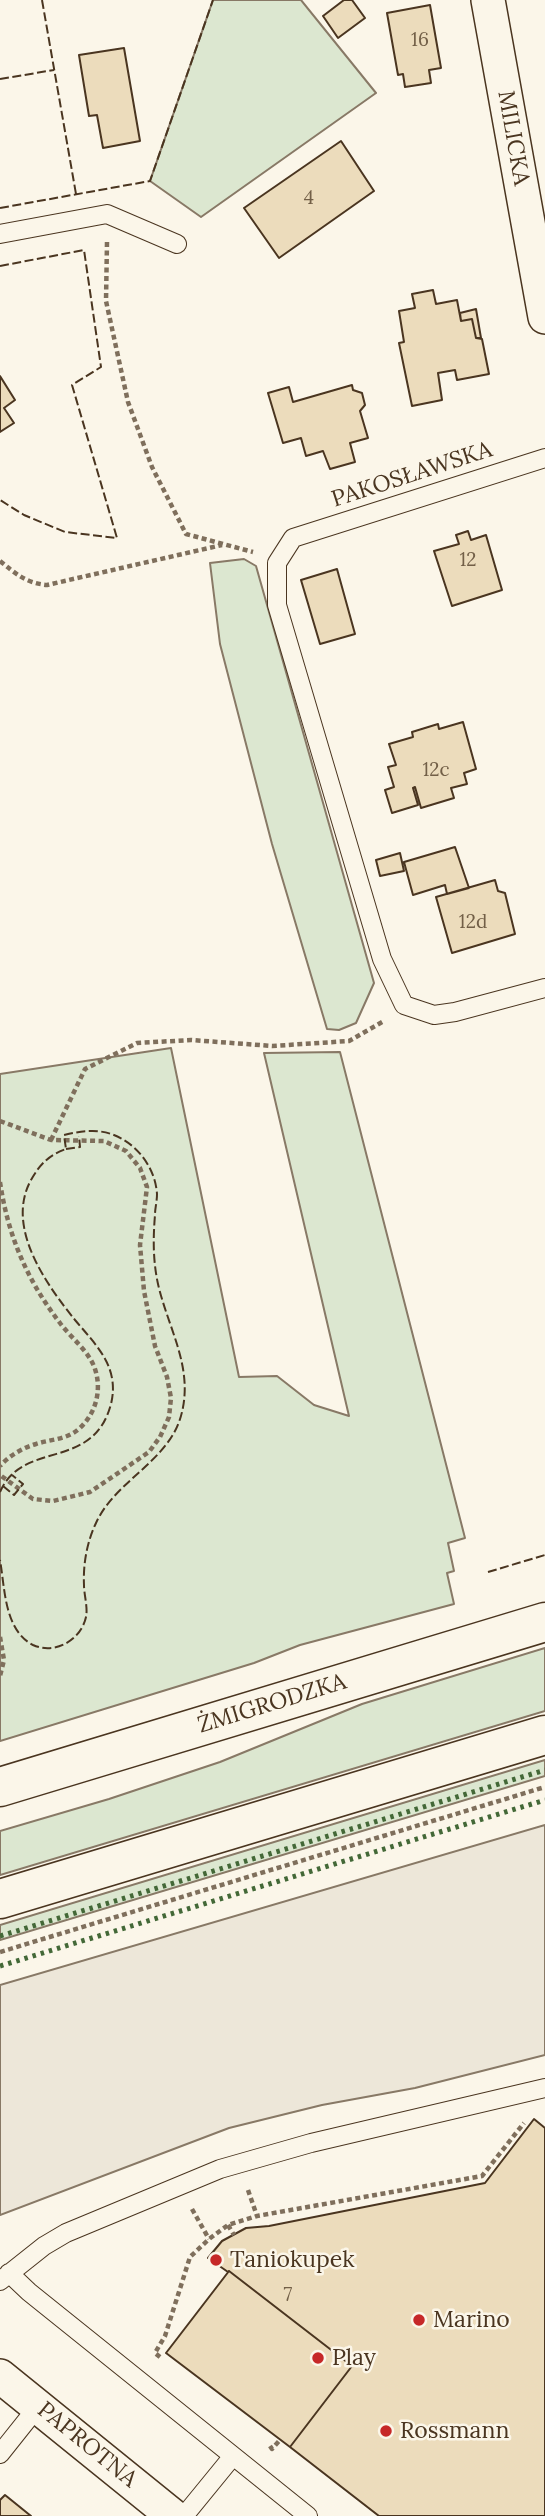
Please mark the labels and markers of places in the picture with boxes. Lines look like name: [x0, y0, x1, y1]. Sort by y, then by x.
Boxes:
place label: Taniokupek: [230, 2246, 355, 2274]
marker: Taniokupek: [208, 2252, 224, 2268]
place label: Marino: [433, 2306, 510, 2334]
marker: Marino: [411, 2312, 427, 2328]
place label: Play: [332, 2344, 376, 2372]
marker: Play: [310, 2350, 326, 2366]
place label: Rossmann: [400, 2417, 509, 2445]
marker: Rossmann: [378, 2423, 394, 2439]

